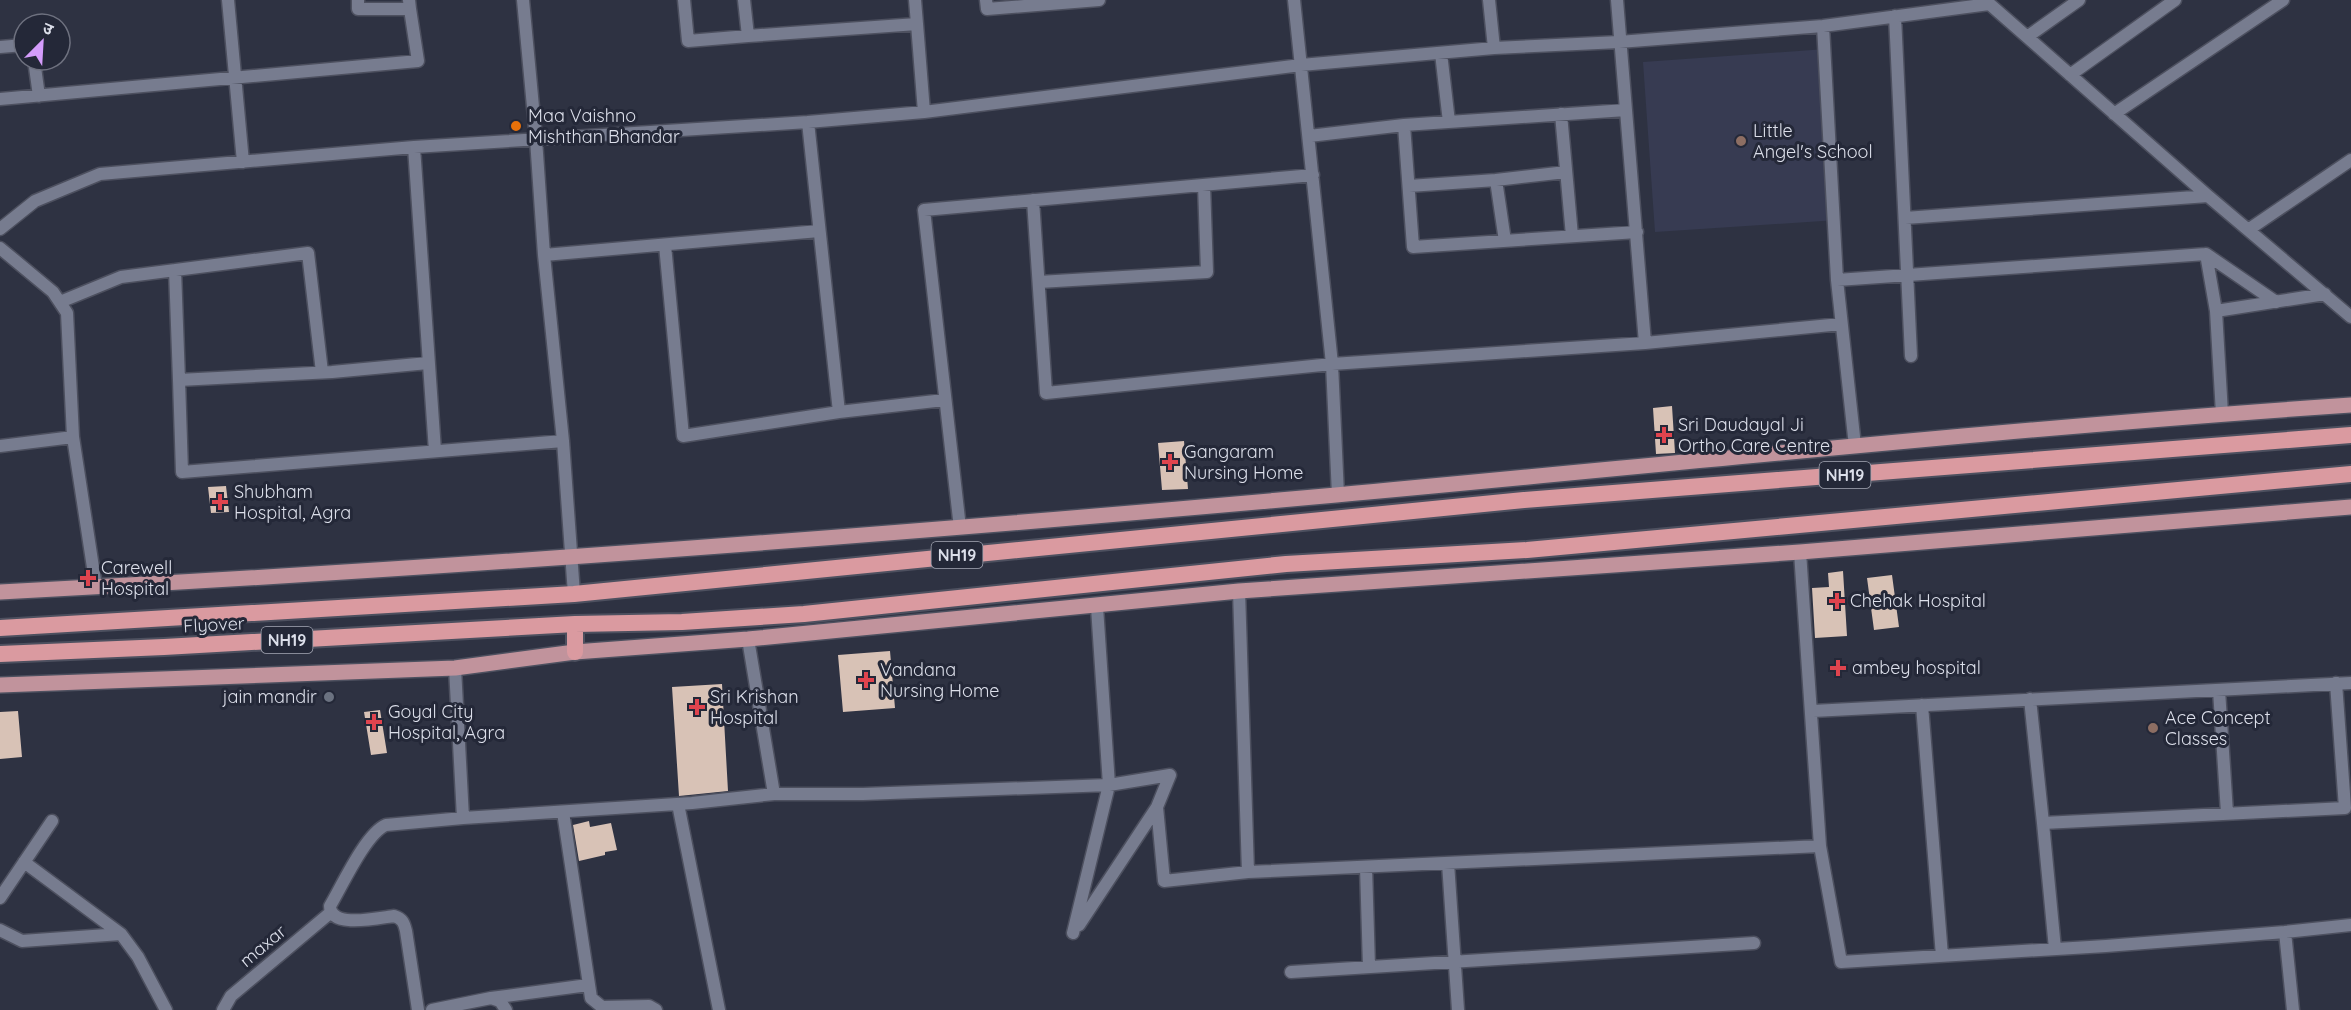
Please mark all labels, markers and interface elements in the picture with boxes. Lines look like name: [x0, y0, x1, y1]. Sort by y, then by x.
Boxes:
north arrow: [12, 12, 72, 72]
text: उ: [40, 17, 57, 40]
place label: Maa Vaishno Mishthan Bhandar: [528, 104, 680, 148]
marker: Maa Vaishno Mishthan Bhandar: [509, 119, 523, 133]
place label: Little Angel's School: [1753, 119, 1873, 163]
marker: Little Angel's School: [1734, 134, 1748, 148]
place label: Sri Daudayal Ji Ortho Care Centre: [1678, 413, 1830, 457]
marker: Sri Daudayal Ji Ortho Care Centre: [1655, 426, 1673, 444]
place label: Gangaram Nursing Home: [1184, 440, 1304, 484]
marker: Gangaram Nursing Home: [1161, 453, 1179, 471]
road number: NH19: [1820, 462, 1870, 488]
place label: Shubham Hospital, Agra: [234, 480, 351, 524]
marker: Shubham Hospital, Agra: [211, 493, 229, 511]
road number: NH19: [932, 542, 982, 568]
place label: Carewell Hospital: [101, 556, 172, 600]
marker: Carewell Hospital: [79, 569, 97, 587]
place label: Chehak Hospital: [1850, 589, 1986, 612]
marker: Chehak Hospital: [1828, 592, 1846, 610]
street label: Flyover: [183, 611, 245, 638]
road number: NH19: [262, 627, 312, 653]
place label: ambey hospital: [1852, 656, 1981, 679]
place label: Vandana Nursing Home: [880, 658, 1000, 702]
marker: ambey hospital: [1829, 659, 1847, 677]
marker: Vandana Nursing Home: [857, 671, 875, 689]
place label: jain mandir: [222, 685, 317, 708]
place label: Sri Krishan Hospital: [710, 685, 799, 729]
marker: jain mandir: [322, 690, 336, 704]
marker: Sri Krishan Hospital: [688, 698, 706, 716]
place label: Goyal City Hospital, Agra: [388, 700, 505, 744]
place label: Ace Concept Classes: [2165, 706, 2271, 750]
marker: Goyal City Hospital, Agra: [365, 713, 383, 731]
marker: Ace Concept Classes: [2146, 721, 2160, 735]
street label: maxar: [235, 919, 291, 972]

